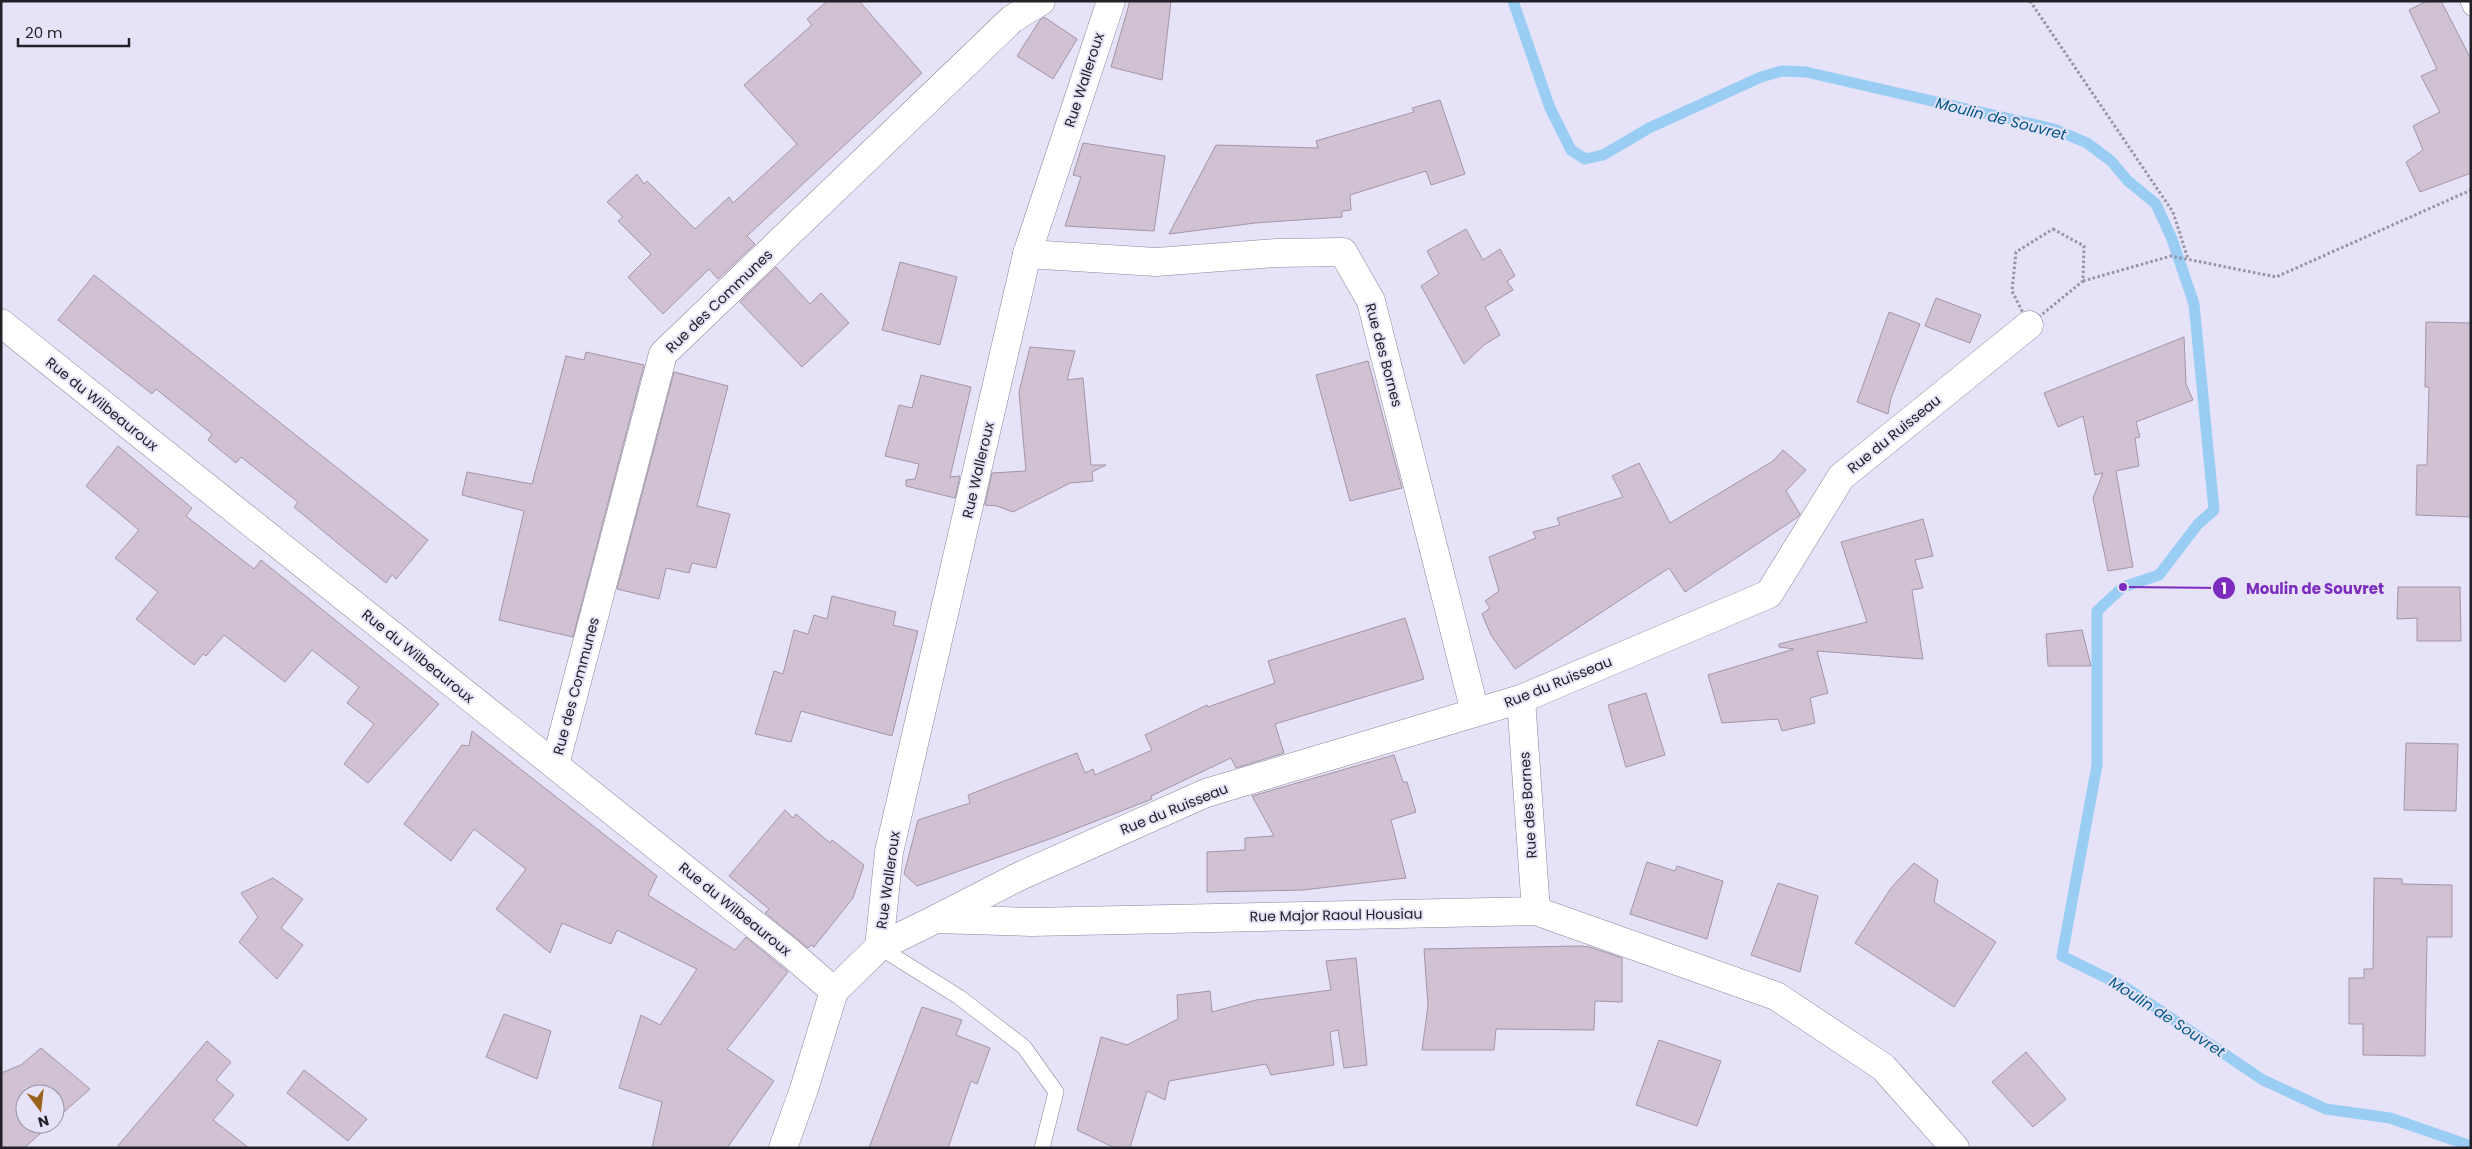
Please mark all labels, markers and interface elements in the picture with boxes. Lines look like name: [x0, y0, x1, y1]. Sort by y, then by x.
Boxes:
scale bar: [18, 15, 129, 47]
text: 20 m: [25, 22, 63, 43]
street label: Rue Walleroux: [1059, 30, 1109, 130]
water label: Moulin de Souvret: [1933, 92, 2069, 145]
street label: Rue des Communes: [661, 245, 777, 357]
street label: Rue des Bornes: [1361, 301, 1407, 409]
street label: Rue du Wilbeauroux: [42, 352, 163, 456]
street label: Rue du Ruisseau: [1843, 390, 1945, 478]
street label: Rue Walleroux: [957, 420, 999, 520]
callout: Moulin de Souvret: [2211, 573, 2394, 603]
text: 1: [2221, 578, 2227, 599]
text: Moulin de Souvret: [2246, 578, 2384, 599]
street label: Rue du Wilbeauroux: [358, 604, 479, 708]
street label: Rue des Communes: [548, 615, 604, 757]
street label: Rue du Ruisseau: [1501, 651, 1615, 713]
street label: Rue des Bornes: [1514, 751, 1542, 859]
street label: Rue du Ruisseau: [1117, 778, 1231, 840]
street label: Rue Walleroux: [871, 830, 905, 930]
street label: Rue du Wilbeauroux: [675, 857, 796, 961]
street label: Rue Major Raoul Housiau: [1250, 903, 1422, 927]
water label: Moulin de Souvret: [2105, 971, 2230, 1062]
north arrow: [15, 1084, 65, 1134]
text: N: [36, 1111, 51, 1133]

